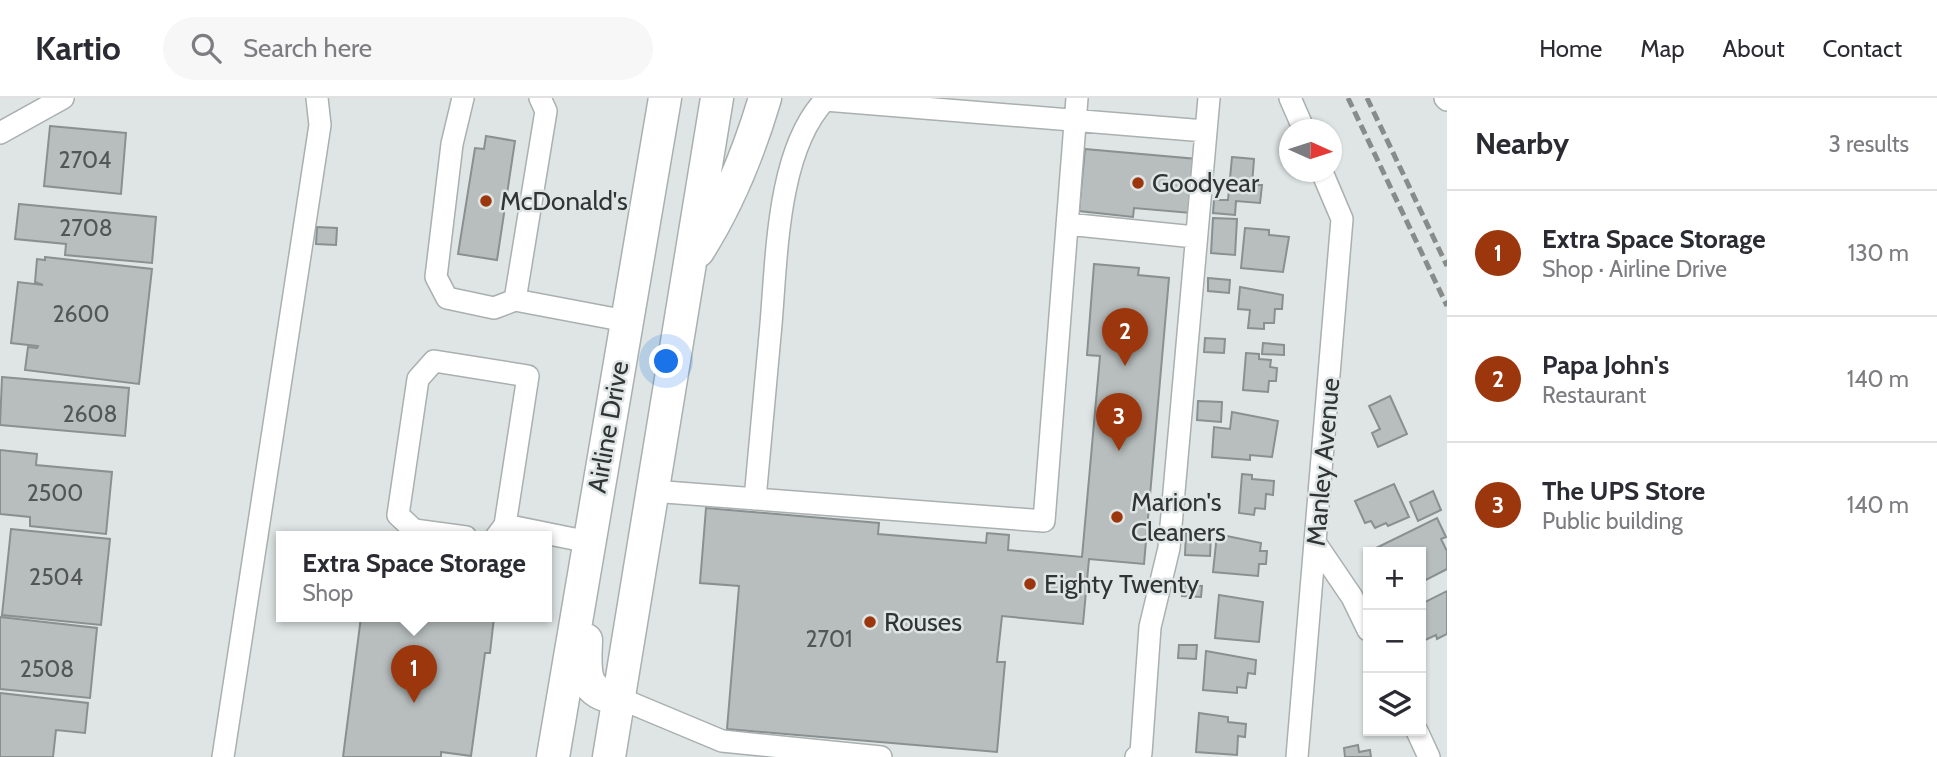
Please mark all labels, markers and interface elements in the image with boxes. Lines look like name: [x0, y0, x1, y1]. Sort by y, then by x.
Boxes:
search box: [163, 17, 653, 80]
text: Kartio: [35, 28, 121, 68]
icon: search: [187, 29, 225, 67]
text: Search here: [243, 32, 372, 64]
text: Home: [1539, 34, 1602, 63]
text: Map: [1640, 34, 1685, 63]
text: About: [1723, 34, 1785, 63]
text: Contact: [1823, 34, 1902, 63]
north arrow: [1279, 119, 1342, 182]
text: Nearby: [1475, 125, 1569, 162]
text: 3 results: [1828, 130, 1909, 158]
house number: 2704: [59, 146, 111, 174]
place label: Goodyear: [1152, 167, 1260, 199]
marker: Goodyear: [1130, 175, 1146, 191]
place label: McDonald's: [500, 185, 628, 217]
marker: McDonald's: [478, 193, 494, 209]
house number: 2708: [59, 214, 113, 242]
text: Extra Space Storage: [1542, 223, 1766, 255]
text: 1: [1494, 239, 1502, 267]
text: 130 m: [1848, 239, 1909, 267]
text: Shop · Airline Drive: [1542, 255, 1727, 283]
house number: 2600: [52, 300, 110, 328]
pin: 2: [1102, 308, 1148, 366]
your location: [649, 344, 683, 378]
text: Papa John's: [1542, 349, 1669, 381]
street label: Airline Drive: [581, 359, 635, 495]
text: 2: [1492, 365, 1504, 393]
text: 140 m: [1847, 365, 1909, 393]
street label: Manley Avenue: [1300, 377, 1346, 547]
text: Restaurant: [1542, 381, 1646, 409]
pin: 3: [1096, 393, 1142, 451]
house number: 2608: [62, 400, 118, 428]
text: The UPS Store: [1542, 475, 1705, 507]
house number: 2500: [27, 479, 83, 507]
place label: Marion's Cleaners: [1131, 486, 1226, 548]
text: 3: [1492, 491, 1504, 519]
text: 140 m: [1847, 491, 1909, 519]
text: Public building: [1542, 507, 1683, 535]
marker: Marion's Cleaners: [1109, 509, 1125, 525]
popup: [276, 531, 552, 622]
text: Extra Space Storage: [302, 547, 526, 579]
map controls: [1363, 547, 1426, 736]
button: +: [1363, 547, 1426, 610]
house number: 2504: [29, 563, 83, 591]
place label: Eighty Twenty: [1044, 568, 1199, 600]
marker: Eighty Twenty: [1022, 576, 1038, 592]
text: Shop: [302, 579, 353, 607]
place label: Rouses: [884, 606, 962, 638]
button: −: [1363, 610, 1426, 673]
marker: Rouses: [862, 614, 878, 630]
house number: 2701: [806, 625, 852, 653]
pin: 1: [391, 645, 437, 703]
house number: 2508: [20, 655, 74, 683]
button: layers: [1363, 673, 1426, 736]

